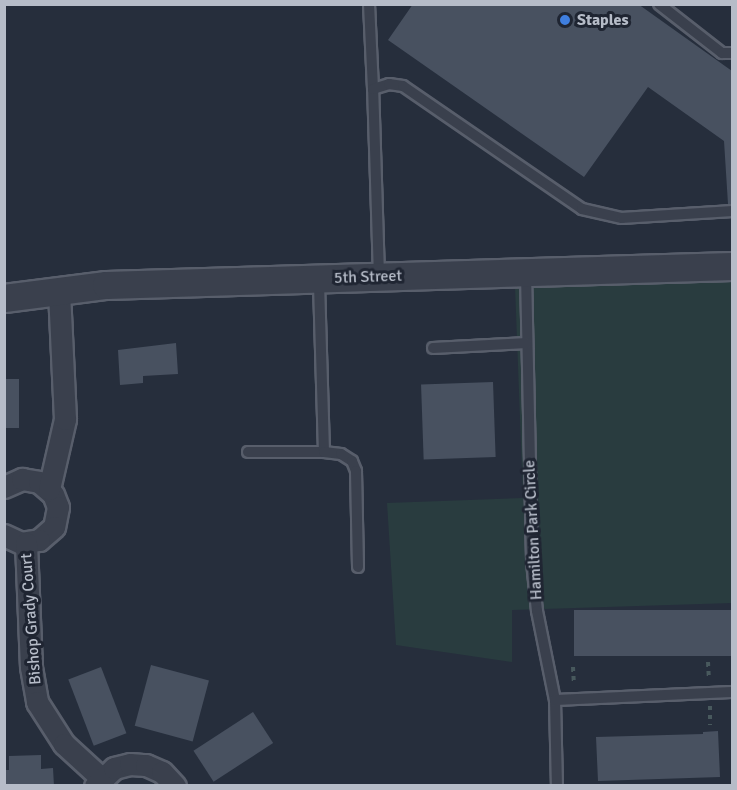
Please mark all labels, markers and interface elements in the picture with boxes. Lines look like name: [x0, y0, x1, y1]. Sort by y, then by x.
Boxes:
place label: Staples: [577, 10, 629, 30]
marker: Staples: [558, 13, 572, 27]
street label: 5th Street: [334, 266, 402, 288]
street label: Hamilton Park Circle: [520, 459, 546, 601]
street label: Bishop Grady Court: [17, 552, 45, 686]

